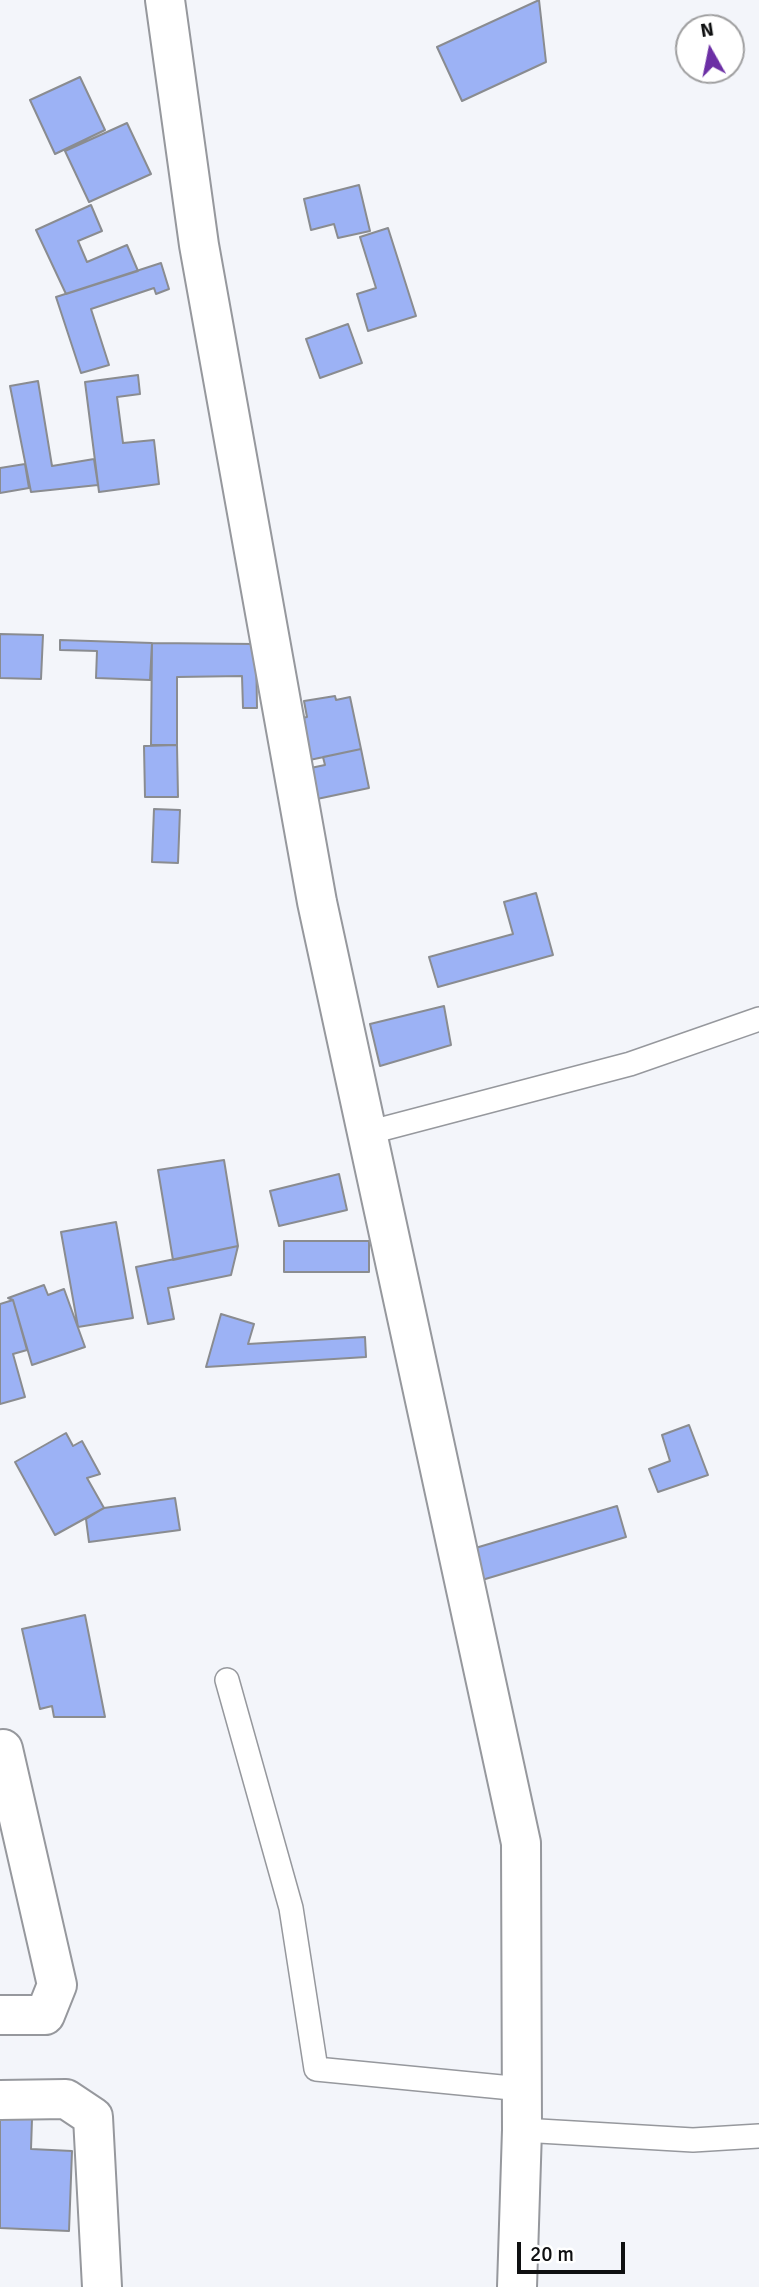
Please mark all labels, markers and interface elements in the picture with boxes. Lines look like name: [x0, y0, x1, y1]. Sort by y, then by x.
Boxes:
north arrow: [675, 14, 745, 84]
text: N: [699, 17, 715, 43]
scale bar: [521, 2228, 630, 2272]
text: 20 m: [530, 2241, 574, 2267]

